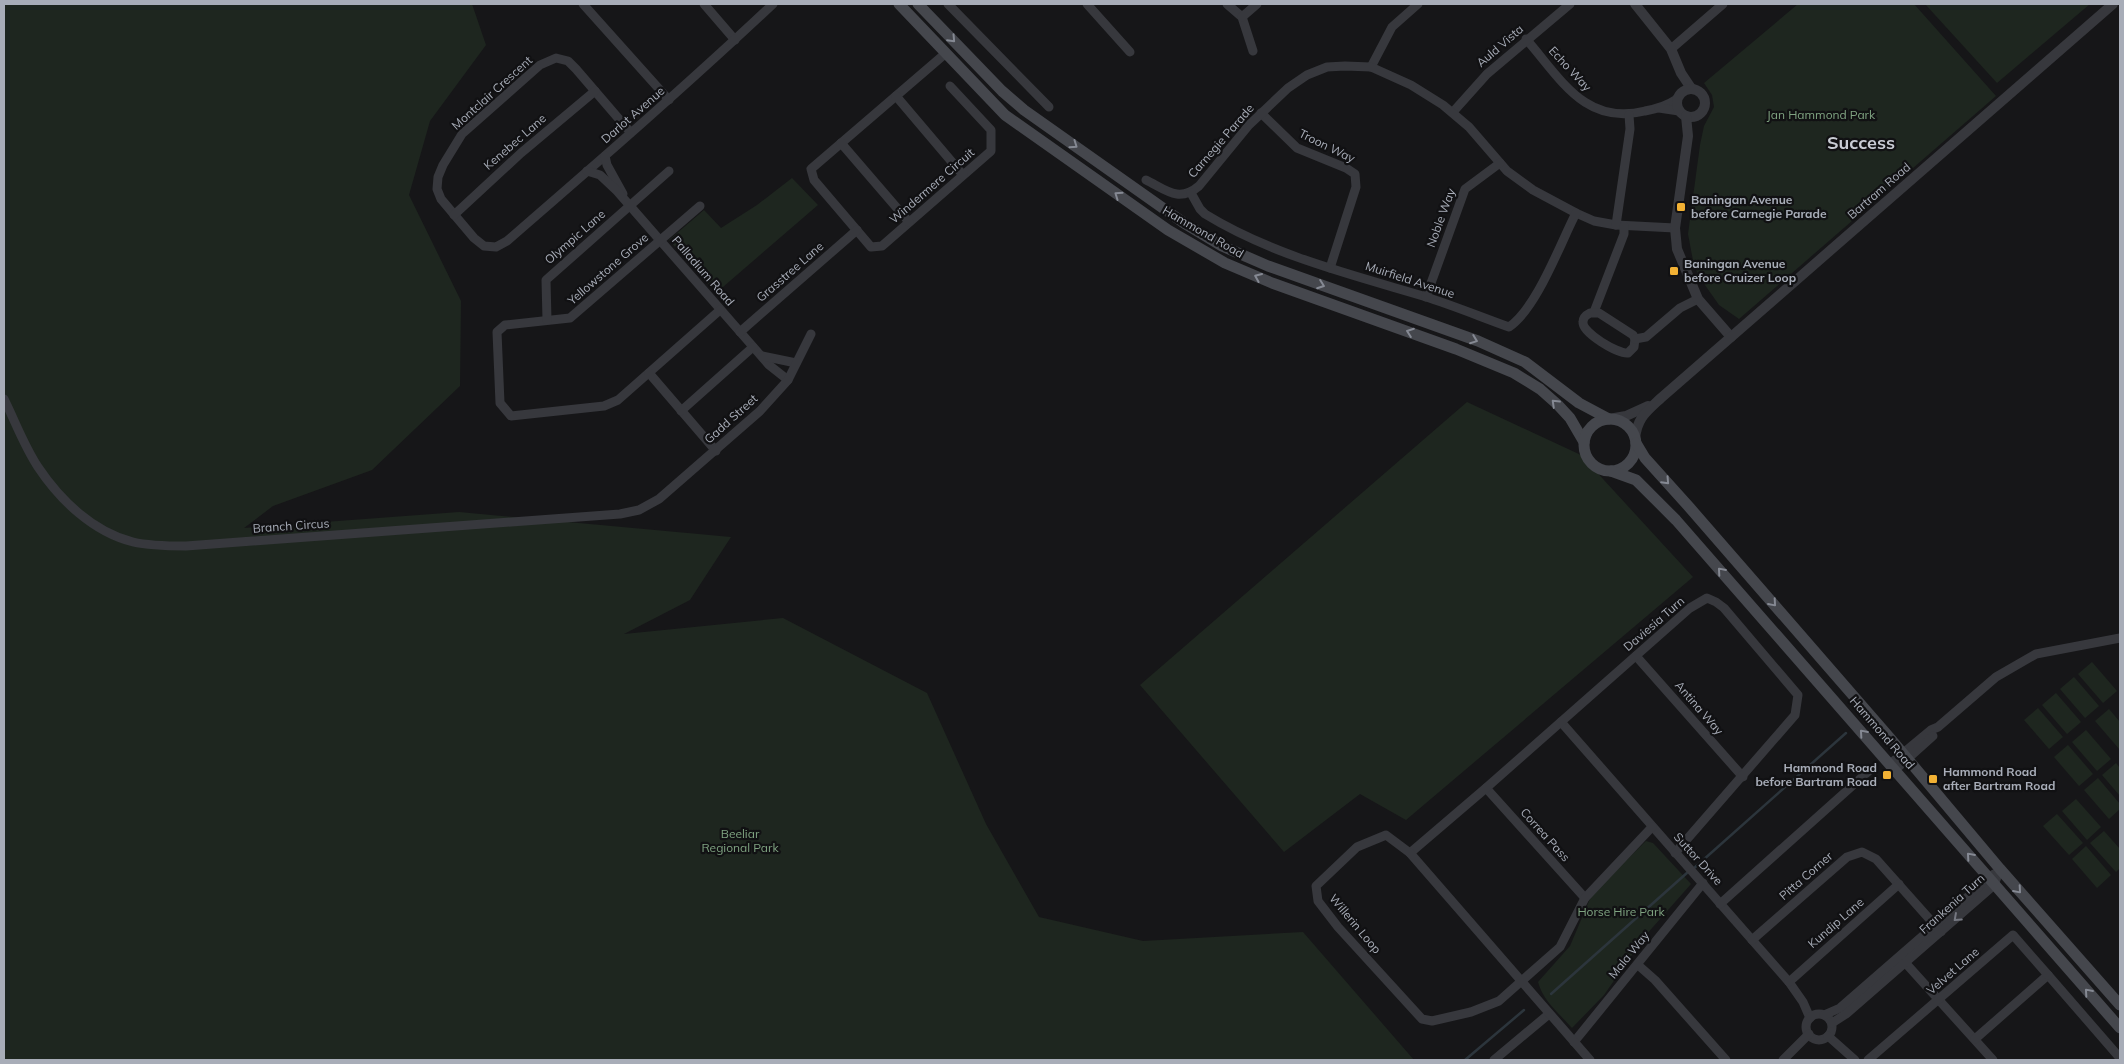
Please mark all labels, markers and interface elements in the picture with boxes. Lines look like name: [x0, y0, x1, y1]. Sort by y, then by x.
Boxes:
street label: Auld Vista: [1473, 21, 1526, 70]
one-way arrow: [946, 34, 955, 43]
street label: Echo Way: [1546, 43, 1595, 95]
street label: Montclair Crescent: [448, 53, 535, 133]
street label: Darlot Avenue: [598, 83, 668, 146]
street label: Carnegie Parade: [1185, 101, 1257, 181]
park label: Jan Hammond Park: [1767, 107, 1876, 122]
street label: Kenebec Lane: [480, 110, 549, 173]
street label: Troon Way: [1297, 126, 1358, 166]
district label: Success: [1827, 131, 1895, 154]
one-way arrow: [1068, 139, 1078, 148]
street label: Windermere Circuit: [886, 145, 977, 227]
street label: Bartram Road: [1844, 159, 1913, 222]
street label: Noble Way: [1423, 186, 1458, 249]
one-way arrow: [1114, 192, 1124, 201]
place label: Baningan Avenue before Carnegie Parade: [1691, 192, 1827, 221]
marker: Baningan Avenue before Carnegie Parade: [1675, 201, 1687, 213]
street label: Hammond Road: [1160, 202, 1246, 261]
street label: Olympic Lane: [541, 206, 608, 267]
street label: Yellowstone Grove: [564, 230, 651, 308]
street label: Palladium Road: [669, 233, 738, 309]
street label: Grasstree Lane: [753, 238, 826, 305]
place label: Baningan Avenue before Cruizer Loop: [1684, 256, 1796, 285]
street label: Muirfield Avenue: [1364, 258, 1457, 301]
marker: Baningan Avenue before Cruizer Loop: [1668, 265, 1680, 277]
one-way arrow: [1254, 273, 1263, 284]
one-way arrow: [1316, 279, 1324, 289]
one-way arrow: [1407, 328, 1415, 338]
one-way arrow: [1469, 334, 1477, 344]
street label: Gadd Street: [701, 391, 760, 447]
one-way arrow: [1552, 400, 1561, 409]
one-way arrow: [1660, 476, 1669, 485]
street label: Branch Circus: [252, 515, 330, 536]
one-way arrow: [1718, 568, 1727, 577]
street label: Daviesia Turn: [1620, 593, 1687, 654]
one-way arrow: [1767, 598, 1776, 607]
street label: Antina Way: [1672, 678, 1727, 738]
street label: Hammond Road: [1847, 693, 1918, 772]
one-way arrow: [1860, 729, 1869, 738]
place label: Hammond Road before Bartram Road: [1755, 760, 1877, 789]
place label: Hammond Road after Bartram Road: [1943, 764, 2055, 793]
marker: Hammond Road before Bartram Road: [1881, 769, 1893, 781]
marker: Hammond Road after Bartram Road: [1927, 773, 1939, 785]
street label: Correa Pass: [1517, 805, 1573, 865]
park label: Beeliar Regional Park: [701, 826, 779, 855]
street label: Suttor Drive: [1671, 829, 1726, 888]
street label: Pitta Corner: [1776, 848, 1836, 903]
one-way arrow: [1966, 853, 1975, 862]
street label: Frankenia Turn: [1916, 870, 1987, 937]
one-way arrow: [2013, 884, 2022, 893]
street label: Willerin Loop: [1326, 891, 1385, 957]
street label: Kundip Lane: [1805, 894, 1867, 951]
park label: Horse Hire Park: [1577, 904, 1665, 919]
one-way arrow: [1954, 912, 1963, 920]
street label: Mala Way: [1605, 927, 1653, 981]
street label: Velvet Lane: [1923, 944, 1982, 997]
one-way arrow: [2085, 988, 2094, 997]

